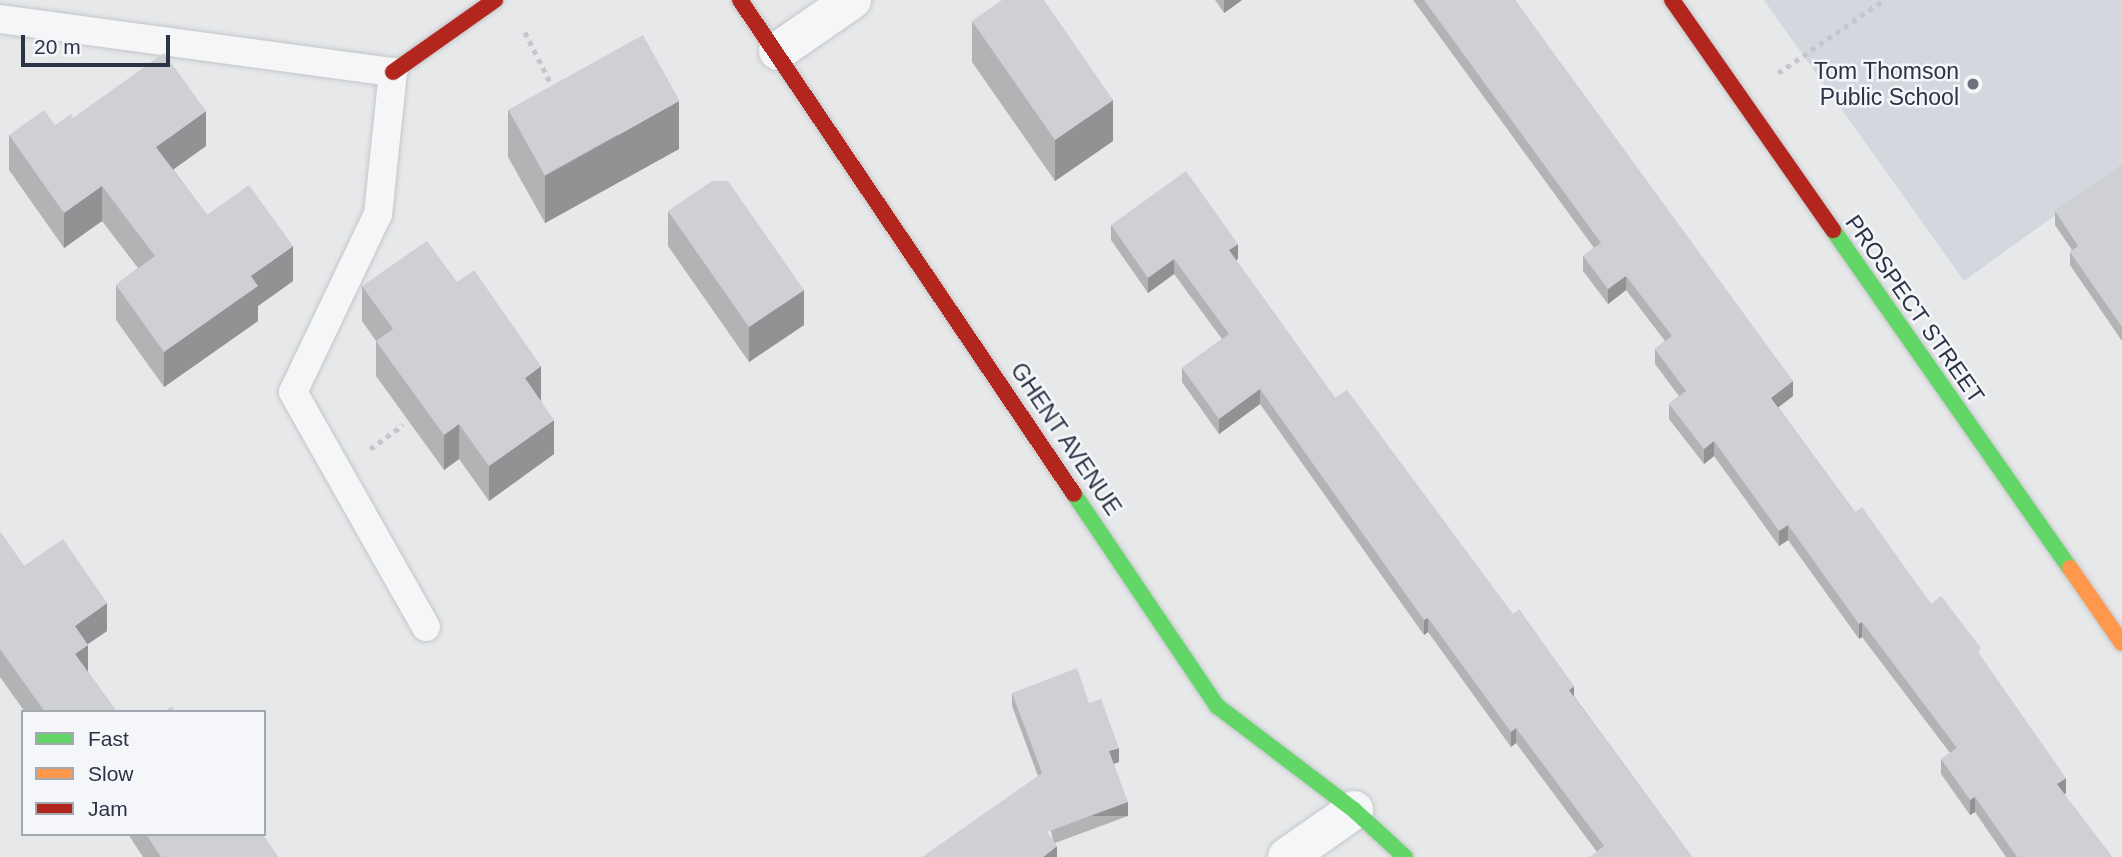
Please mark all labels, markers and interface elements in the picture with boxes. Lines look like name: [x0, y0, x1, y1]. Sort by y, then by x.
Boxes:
scale bar: [24, 21, 173, 65]
text: 20 m: [34, 35, 81, 58]
place label: Tom Thomson Public School: [1813, 57, 1959, 111]
marker: Tom Thomson Public School: [1965, 76, 1981, 92]
street label: PROSPECT STREET: [1840, 209, 1990, 409]
street label: GHENT AVENUE: [1004, 357, 1128, 521]
legend: [21, 710, 266, 836]
text: Fast: [88, 727, 129, 750]
text: Slow: [88, 762, 134, 785]
text: Jam: [88, 797, 128, 820]

